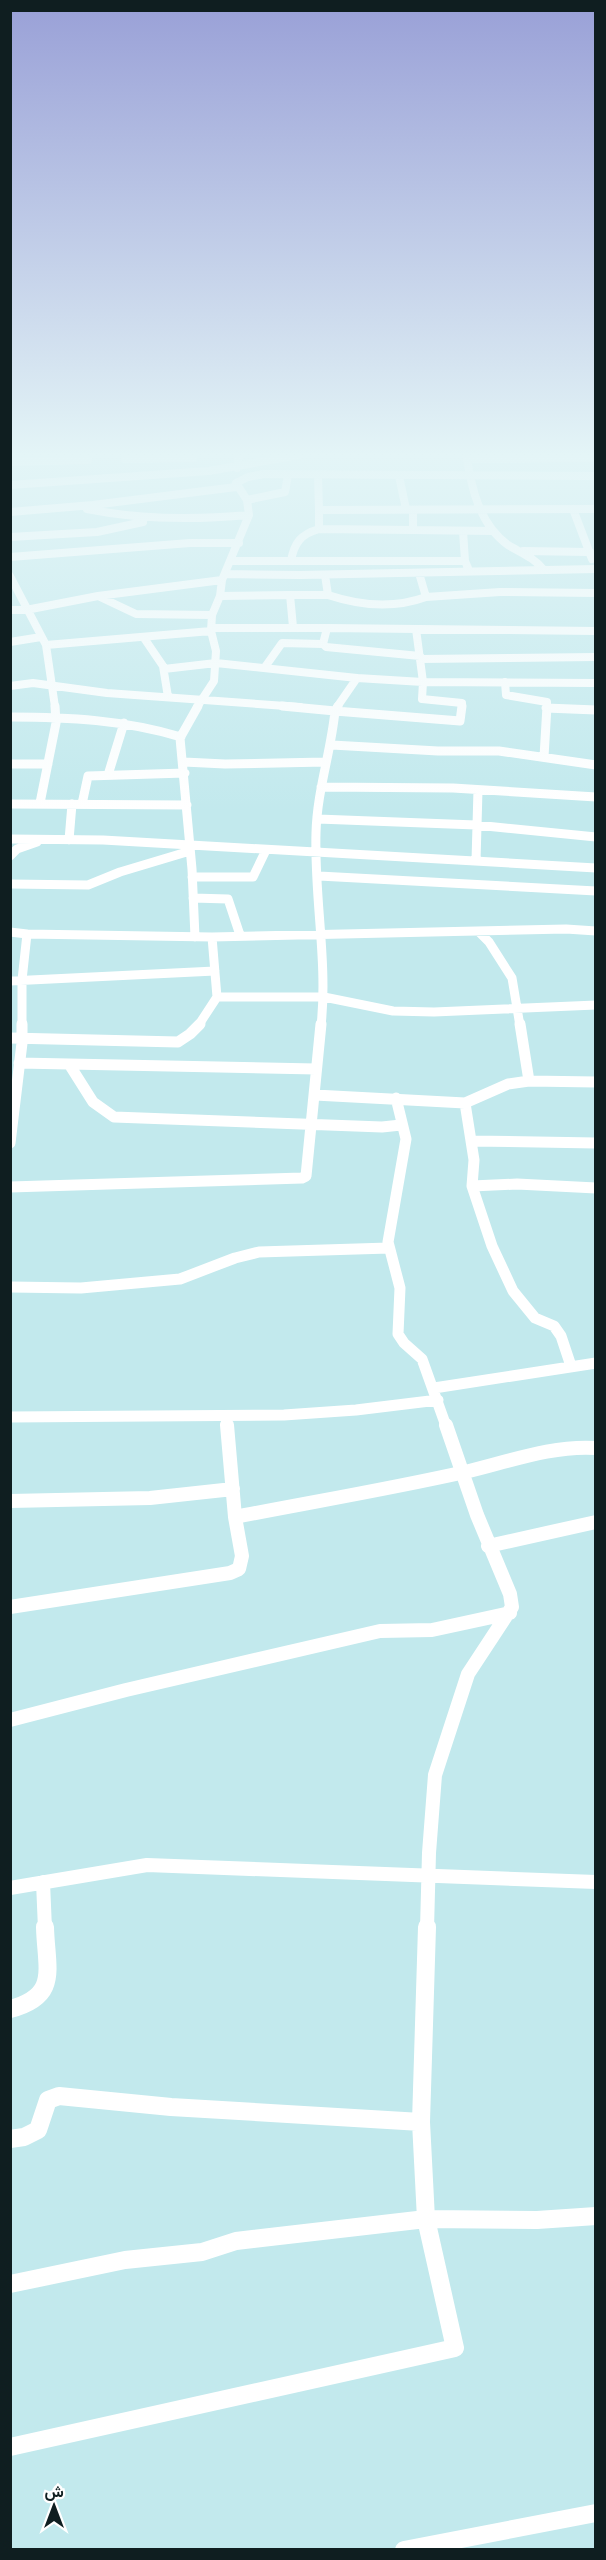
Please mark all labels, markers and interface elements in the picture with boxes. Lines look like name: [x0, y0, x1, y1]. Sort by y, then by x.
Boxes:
north arrow: [24, 2476, 84, 2536]
text: ش: [44, 2480, 64, 2502]

